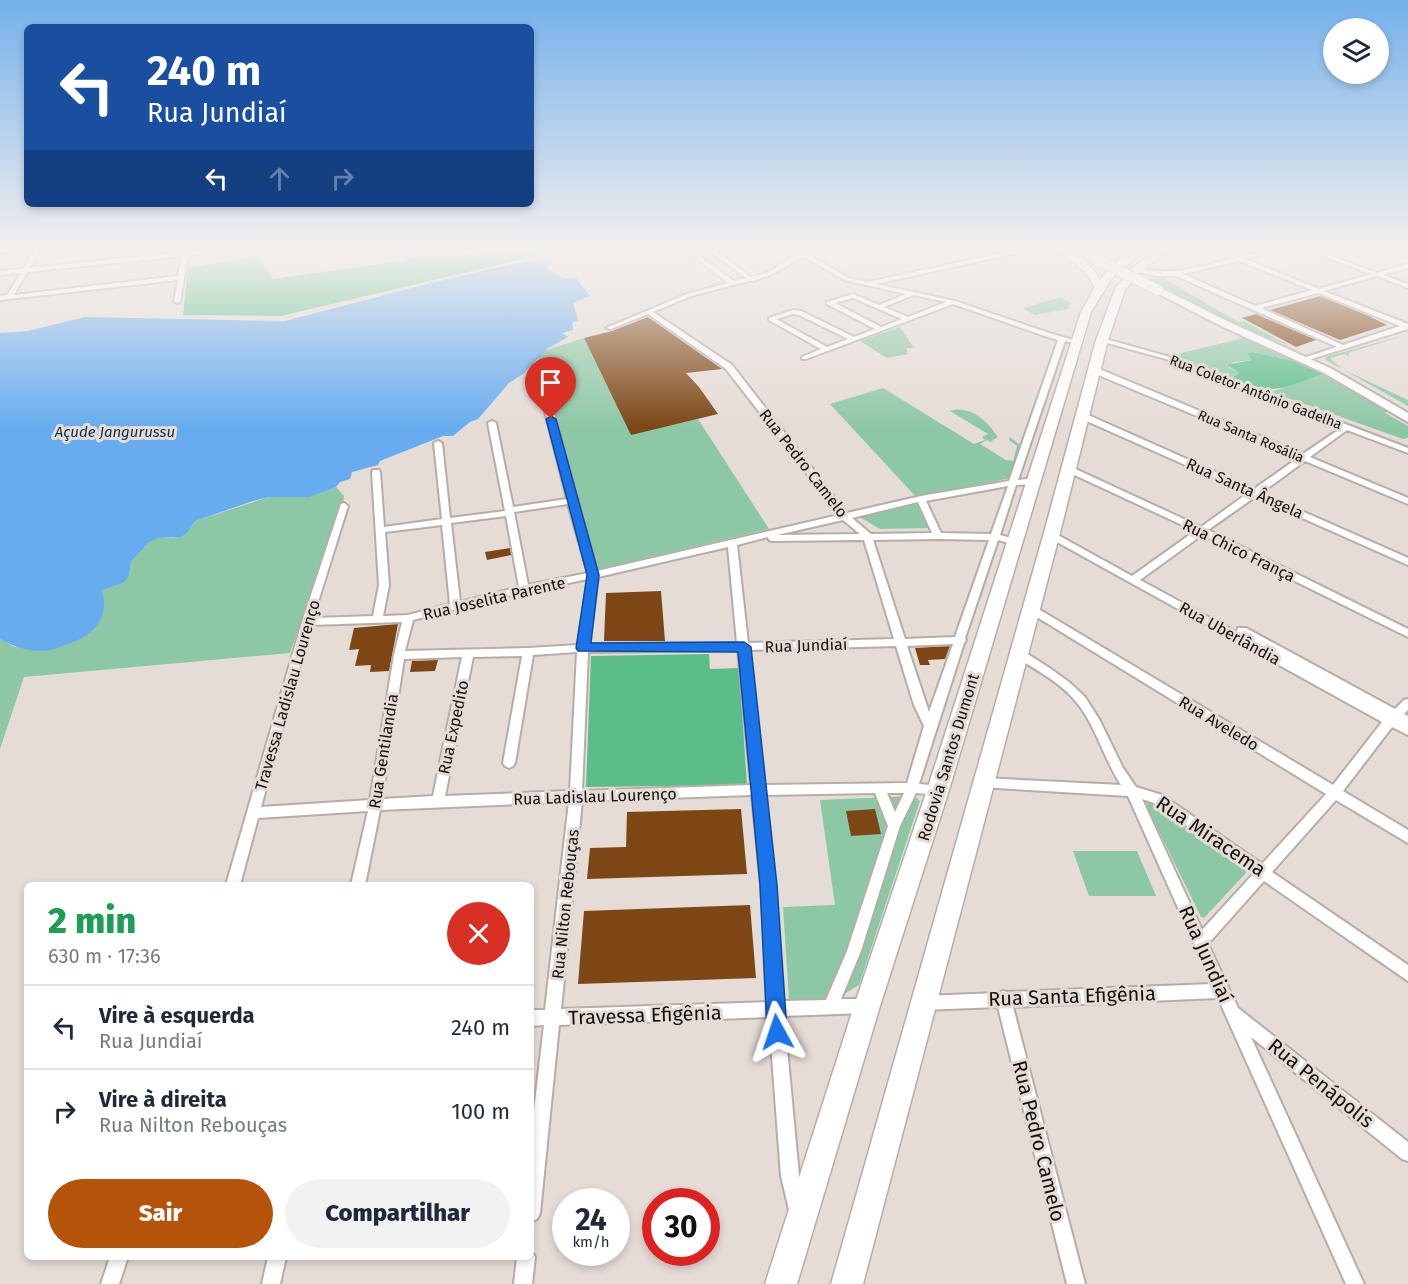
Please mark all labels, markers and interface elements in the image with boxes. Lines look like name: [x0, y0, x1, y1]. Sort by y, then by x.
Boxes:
map controls: [1323, 18, 1389, 84]
button: layers: [1323, 18, 1389, 84]
text: 240 m: [147, 46, 261, 96]
icon: left: [48, 48, 126, 126]
text: Rua Jundiaí: [147, 97, 287, 129]
icon: left: [200, 162, 233, 195]
icon: ahead: [263, 162, 296, 195]
icon: right: [326, 162, 359, 195]
street label: Rua Coletor Antônio Gadelha: [1167, 352, 1344, 433]
pin: [525, 357, 576, 419]
icon: arrive: [534, 366, 567, 399]
street label: Rua Pedro Camelo: [755, 405, 852, 521]
street label: Rua Santa Rosália: [1195, 406, 1306, 466]
water label: Açude Jangurussu: [54, 423, 175, 441]
street label: Rua Santa Ângela: [1183, 453, 1307, 523]
street label: Rua Chico França: [1179, 515, 1298, 587]
street label: Rua Joselita Parente: [421, 573, 567, 624]
street label: Travessa Ladislau Lourenço: [251, 598, 325, 793]
street label: Rua Uberlândia: [1176, 598, 1284, 669]
street label: Rua Jundiaí: [764, 635, 848, 656]
street label: Rodovia Santos Dumont: [914, 671, 983, 843]
street label: Rua Expedito: [434, 678, 473, 776]
street label: Rua Gentilandia: [365, 692, 402, 810]
street label: Rua Aveledo: [1175, 692, 1262, 755]
street label: Rua Ladislau Lourenço: [513, 784, 677, 810]
street label: Rua Miracema: [1152, 791, 1270, 881]
street label: Rua Nilton Rebouças: [548, 828, 584, 980]
text: 2 min: [48, 899, 136, 943]
button: close: [447, 902, 510, 965]
street label: Rua Jundiaí: [1174, 902, 1238, 1006]
text: 630 m · 17:36: [48, 944, 161, 968]
street label: Rua Santa Efigênia: [988, 981, 1156, 1011]
street label: Travessa Efigênia: [568, 1000, 722, 1030]
position arrow: [745, 1000, 809, 1064]
text: Vire à esquerda: [99, 1002, 255, 1029]
icon: left: [48, 1011, 81, 1044]
text: 240 m: [451, 1014, 510, 1041]
text: Rua Jundiaí: [99, 1029, 203, 1053]
street label: Rua Penápolis: [1263, 1033, 1379, 1133]
street label: Rua Pedro Camelo: [1007, 1058, 1071, 1224]
text: Vire à direita: [99, 1086, 227, 1113]
icon: right: [48, 1095, 81, 1128]
text: 100 m: [451, 1098, 510, 1125]
text: Rua Nilton Rebouças: [99, 1113, 287, 1137]
button: Sair: [48, 1179, 273, 1248]
button: Compartilhar: [285, 1179, 510, 1248]
speed limit sign: 30: [642, 1188, 720, 1266]
text: 24: [575, 1202, 607, 1238]
text: km/h: [572, 1233, 610, 1251]

